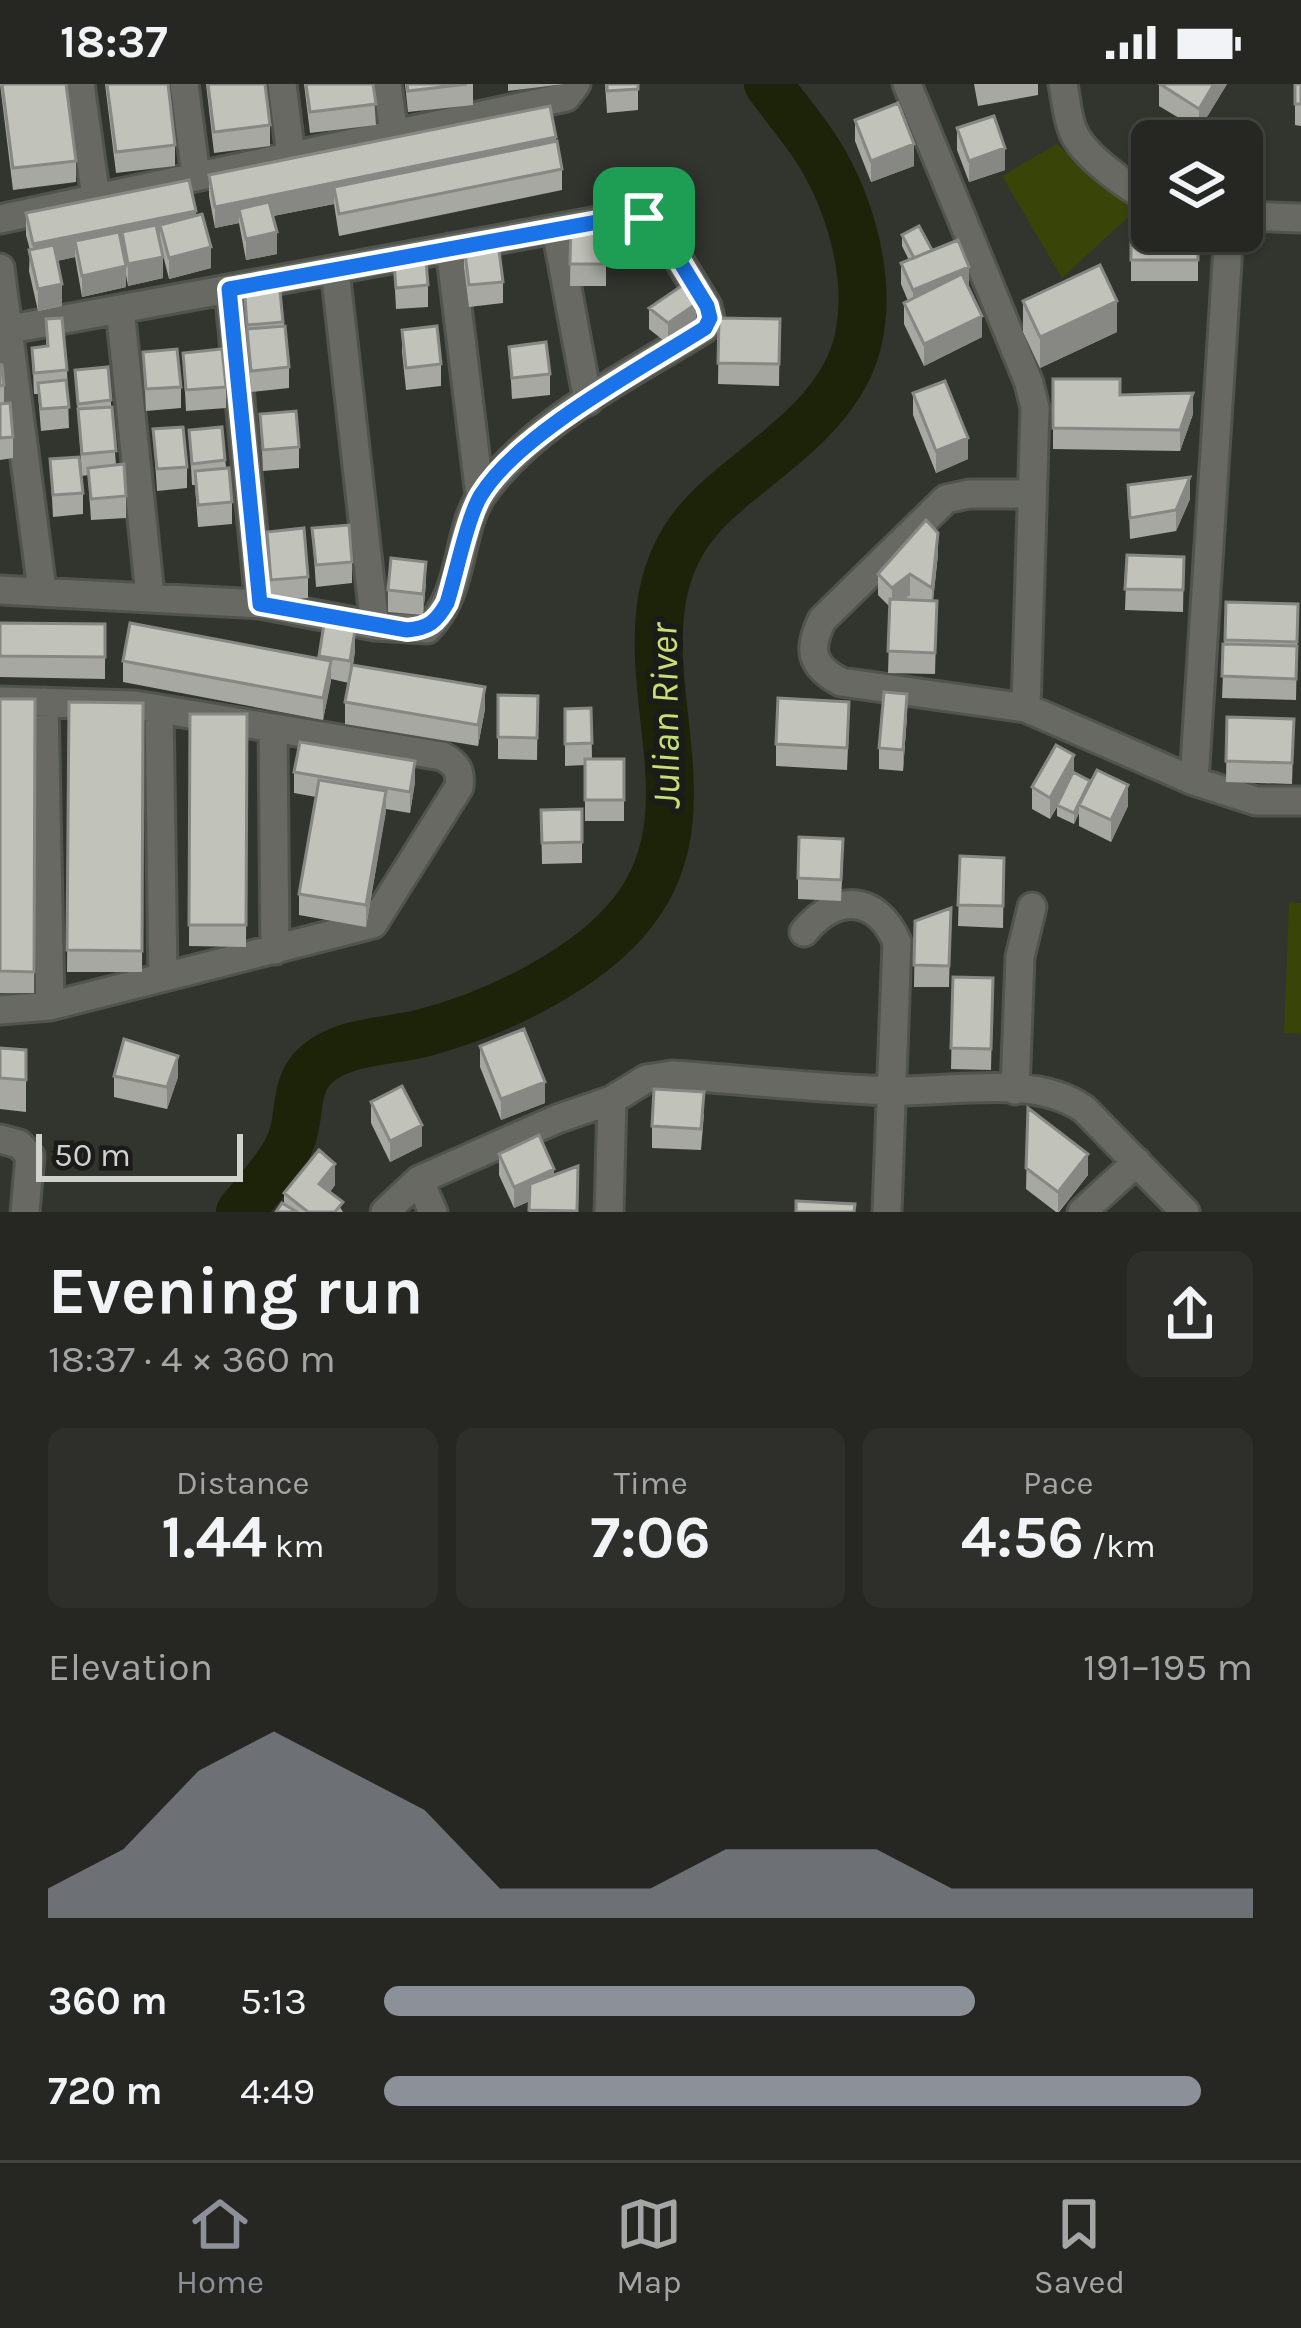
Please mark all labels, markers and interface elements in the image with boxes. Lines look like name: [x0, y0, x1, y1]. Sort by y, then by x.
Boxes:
text: 18:37: [60, 16, 168, 68]
map controls: [1131, 120, 1263, 252]
button: layers: [1131, 120, 1263, 252]
pin: [593, 167, 695, 269]
icon: arrive: [611, 185, 677, 251]
water label: Julian River: [640, 621, 690, 809]
scale bar: [36, 1128, 243, 1181]
text: 50 m: [54, 1136, 131, 1174]
button: share: [1127, 1251, 1253, 1377]
text: Evening run: [48, 1252, 423, 1330]
text: 18:37 · 4 × 360 m: [48, 1336, 336, 1382]
text: Distance: [176, 1464, 310, 1502]
text: Time: [613, 1464, 688, 1502]
text: Pace: [1023, 1464, 1093, 1502]
text: 1.44: [161, 1502, 267, 1572]
text: 7:06: [590, 1502, 711, 1572]
text: 4:56: [961, 1502, 1084, 1572]
text: km: [267, 1527, 324, 1565]
text: /km: [1084, 1527, 1156, 1565]
text: Elevation: [48, 1644, 213, 1690]
text: 191–195 m: [1083, 1644, 1253, 1690]
text: 360 m: [48, 1978, 167, 2024]
text: 5:13: [240, 1978, 307, 2024]
text: 720 m: [48, 2068, 163, 2114]
text: 4:49: [240, 2068, 315, 2114]
tab: Home: [176, 2191, 264, 2301]
tab: Map: [616, 2191, 682, 2301]
tab: Saved: [1034, 2191, 1125, 2301]

